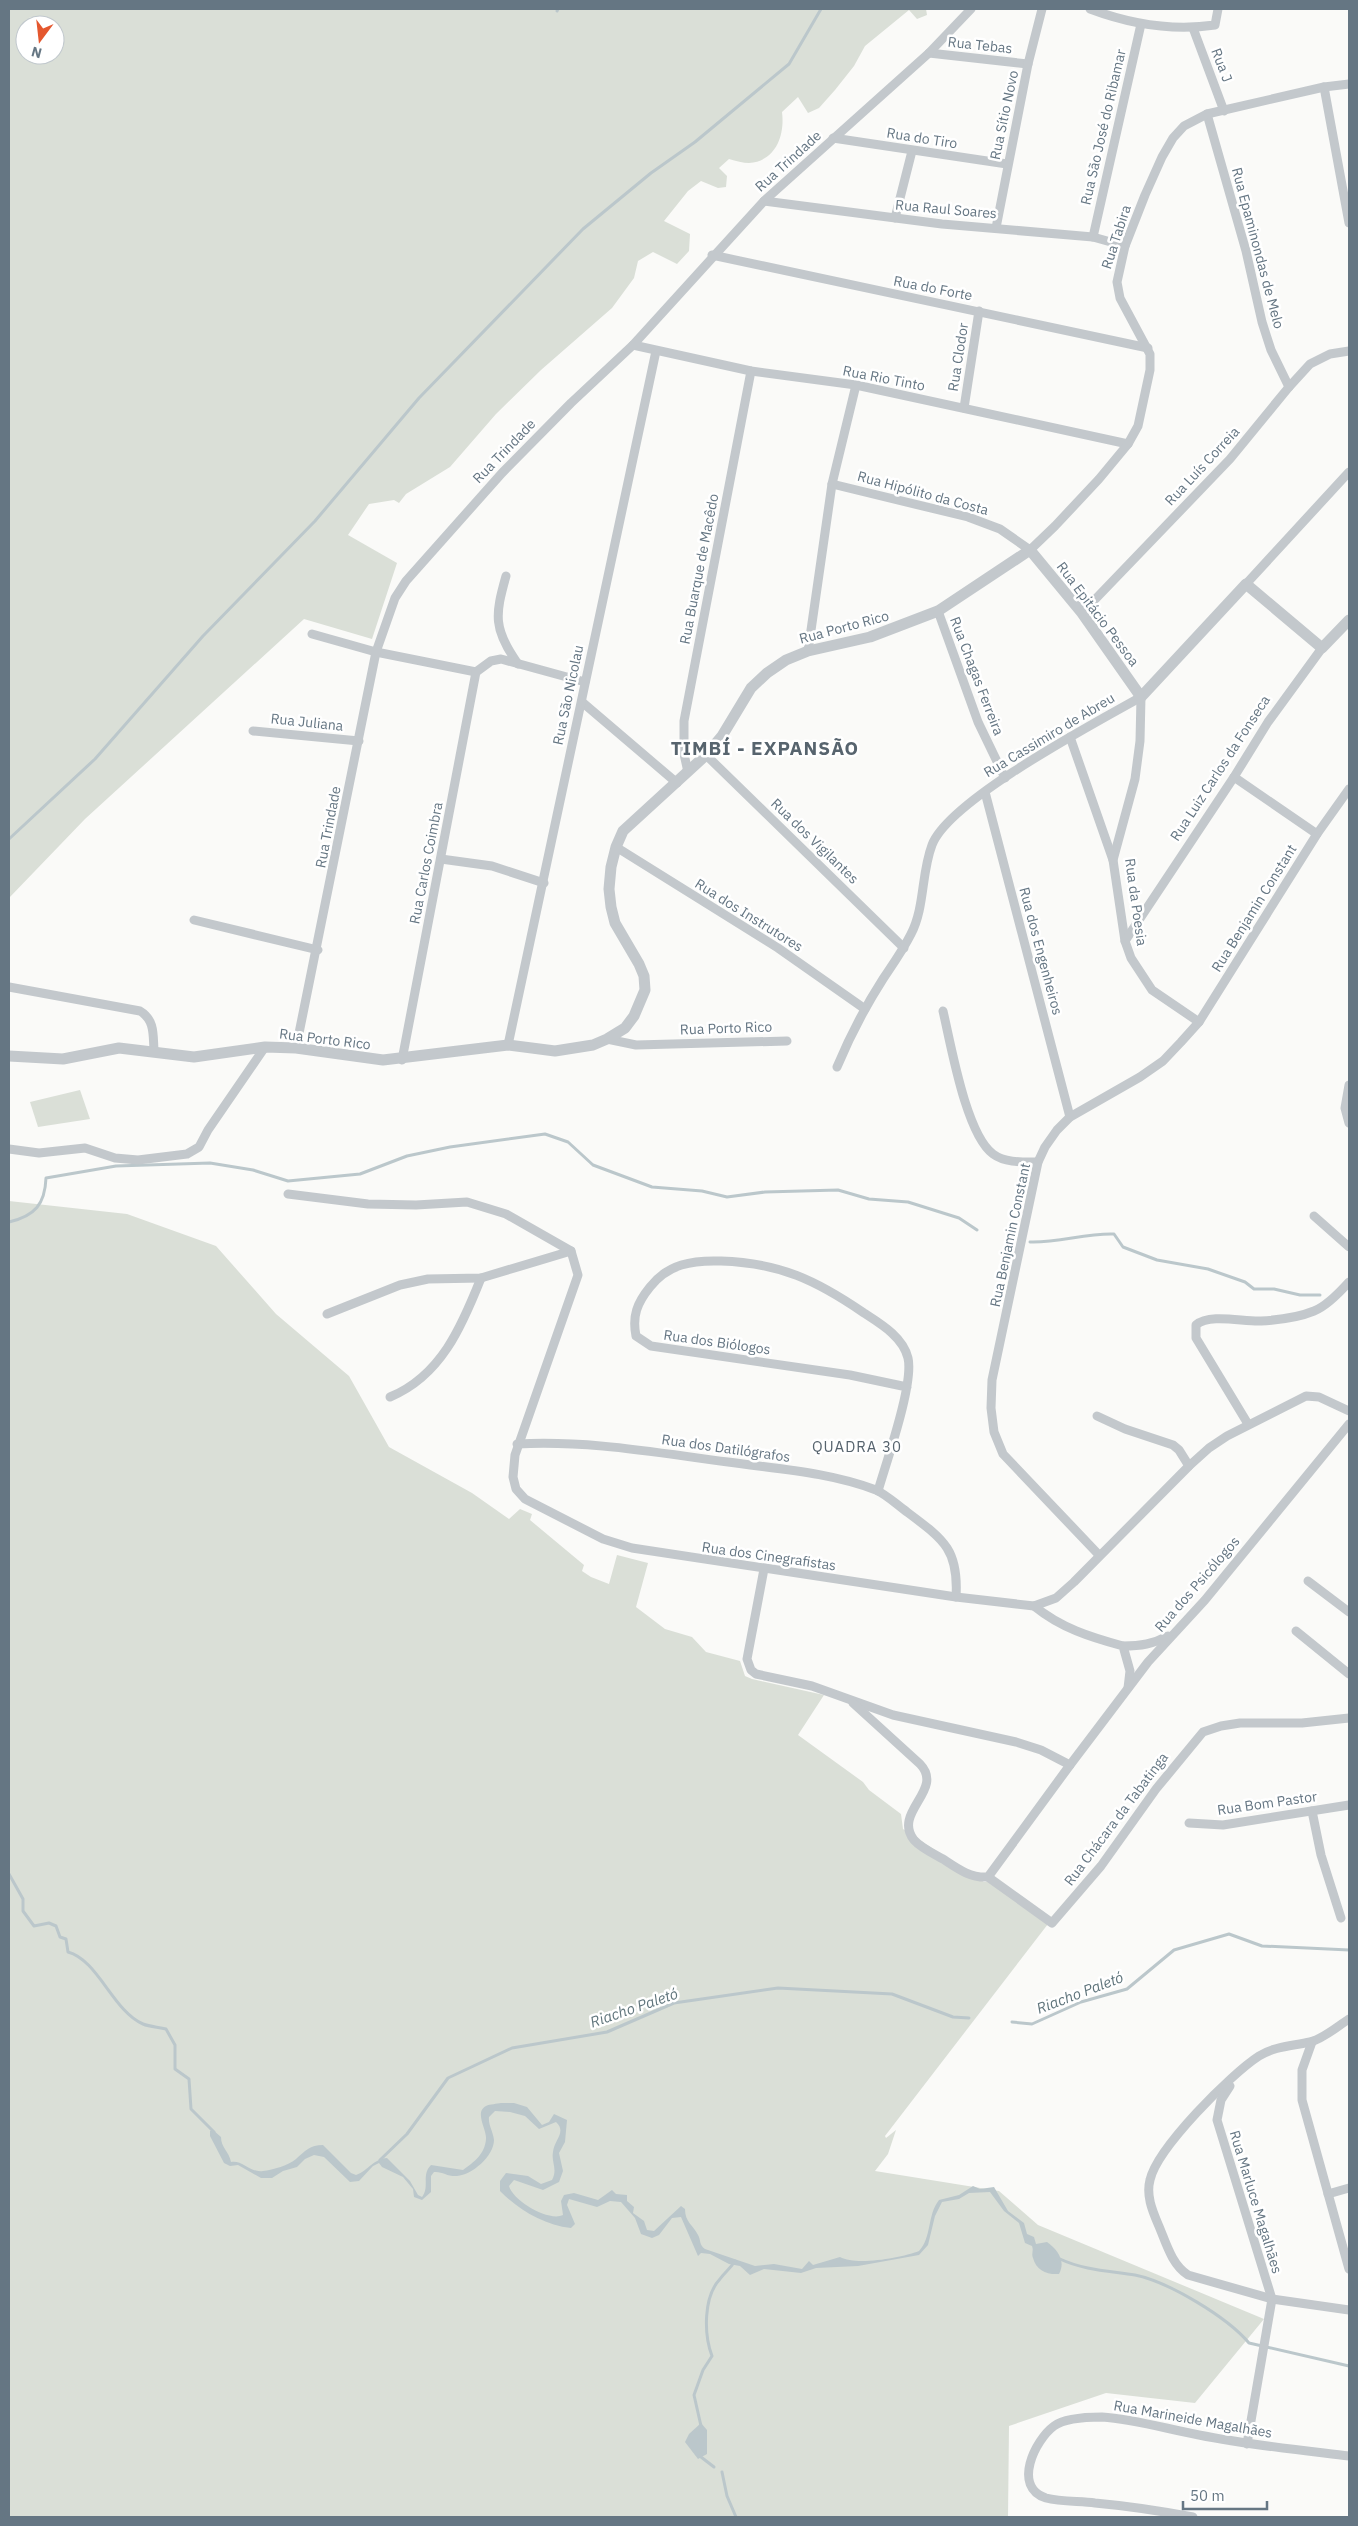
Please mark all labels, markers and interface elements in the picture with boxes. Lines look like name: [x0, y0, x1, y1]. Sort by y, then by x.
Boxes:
north arrow: [15, 15, 65, 65]
street label: Rua Tebas: [947, 33, 1013, 57]
text: N: [29, 43, 44, 63]
street label: Rua J: [1207, 46, 1237, 84]
street label: Rua São José do Ribamar: [1076, 47, 1130, 207]
street label: Rua Sítio Novo: [986, 68, 1022, 161]
street label: Rua do Tiro: [885, 124, 959, 152]
street label: Rua Trindade: [751, 126, 825, 195]
street label: Rua Epaminondas de Melo: [1228, 165, 1288, 331]
street label: Rua Raul Soares: [894, 196, 998, 222]
street label: Rua Tabira: [1097, 202, 1135, 271]
street label: Rua do Forte: [892, 272, 974, 305]
street label: Rua Clodor: [944, 321, 972, 393]
street label: Rua Rio Tinto: [841, 361, 927, 395]
street label: Rua Trindade: [469, 415, 540, 487]
street label: Rua Luís Correia: [1161, 422, 1244, 509]
street label: Rua Hipólito da Costa: [856, 467, 991, 519]
street label: Rua Buarque de Macêdo: [676, 492, 722, 646]
street label: Rua Epitácio Pessoa: [1053, 558, 1144, 670]
street label: Rua Porto Rico: [797, 606, 891, 648]
street label: Rua Chagas Ferreira: [946, 614, 1008, 738]
street label: Rua São Nicolau: [549, 643, 587, 747]
street label: Rua Cassimiro de Abreu: [980, 689, 1118, 781]
street label: Rua Luiz Carlos da Fonseca: [1166, 691, 1274, 844]
street label: Rua Juliana: [270, 709, 345, 735]
district label: TIMBÍ - EXPANSÃO: [671, 736, 859, 760]
street label: Rua Trindade: [311, 784, 345, 869]
street label: Rua dos Vigilantes: [767, 794, 863, 888]
street label: Rua Carlos Coimbra: [405, 800, 447, 925]
street label: Rua Benjamin Constant: [1207, 841, 1301, 975]
street label: Rua da Poesia: [1121, 857, 1151, 947]
street label: Rua dos Instrutores: [692, 874, 807, 956]
street label: Rua dos Engenheiros: [1015, 885, 1067, 1017]
street label: Rua Porto Rico: [680, 1017, 773, 1039]
street label: Rua Porto Rico: [278, 1024, 372, 1054]
street label: Rua Benjamin Constant: [986, 1161, 1034, 1309]
street label: Rua dos Biólogos: [662, 1326, 772, 1358]
street label: Rua dos Datilógrafos: [660, 1430, 792, 1466]
district label: QUADRA 30: [812, 1437, 902, 1456]
street label: Rua dos Psicólogos: [1151, 1532, 1244, 1636]
street label: Rua dos Cinegrafistas: [701, 1538, 837, 1574]
street label: Rua Chácara da Tabatinga: [1060, 1748, 1172, 1889]
street label: Rua Bom Pastor: [1216, 1787, 1318, 1819]
water label: Riacho Paletó: [1034, 1967, 1126, 2018]
water label: Riacho Paletó: [587, 1984, 680, 2031]
street label: Rua Marluce Magalhães: [1226, 2128, 1286, 2276]
street label: Rua Marineide Magalhães: [1112, 2396, 1274, 2442]
scale bar: [1183, 2478, 1267, 2510]
text: 50 m: [1190, 2486, 1225, 2505]

